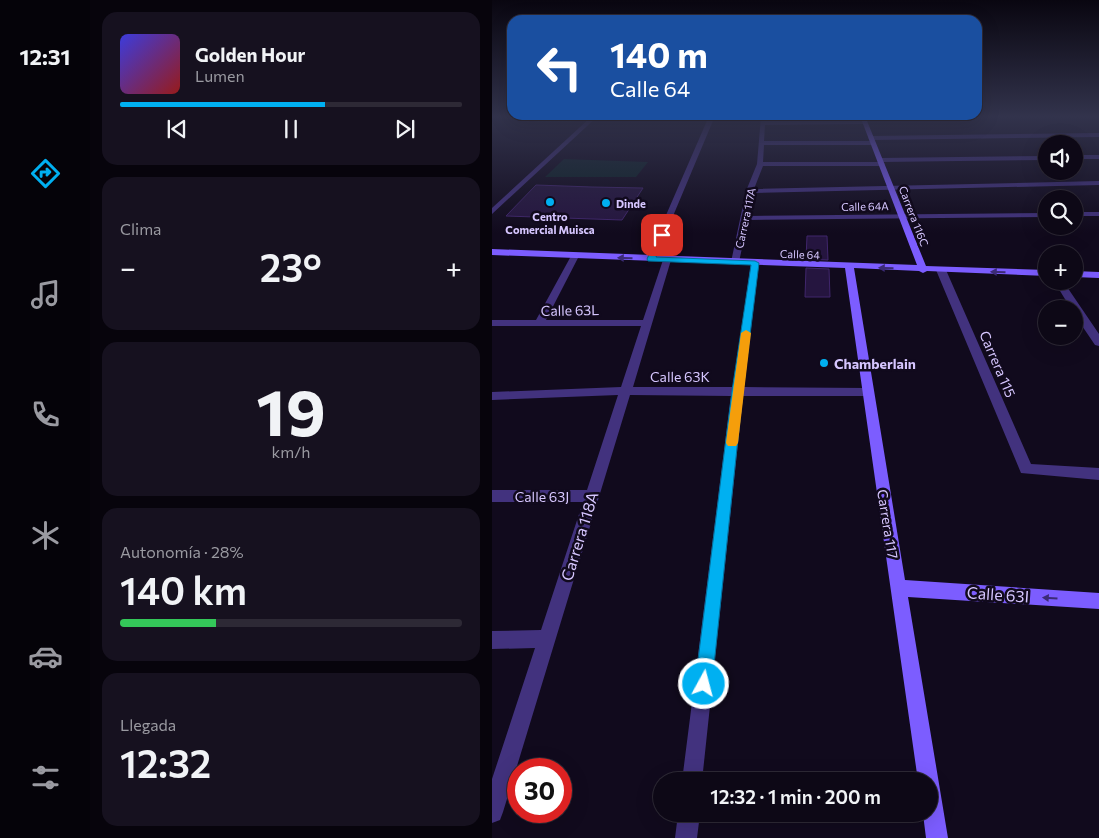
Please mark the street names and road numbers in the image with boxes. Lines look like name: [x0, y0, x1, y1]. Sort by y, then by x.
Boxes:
street label: Carrera 116C: [897, 184, 931, 248]
street label: Carrera 117A: [732, 186, 758, 250]
street label: Calle 64A: [841, 199, 889, 213]
street label: Calle 64: [780, 247, 821, 261]
street label: Calle 63L: [541, 301, 599, 319]
street label: Carrera 115: [976, 328, 1020, 400]
street label: Calle 63K: [650, 368, 710, 385]
street label: Calle 63J: [515, 488, 569, 505]
street label: Carrera 117: [874, 488, 902, 560]
street label: Carrera 118A: [556, 489, 602, 583]
street label: Calle 63I: [966, 582, 1030, 606]

